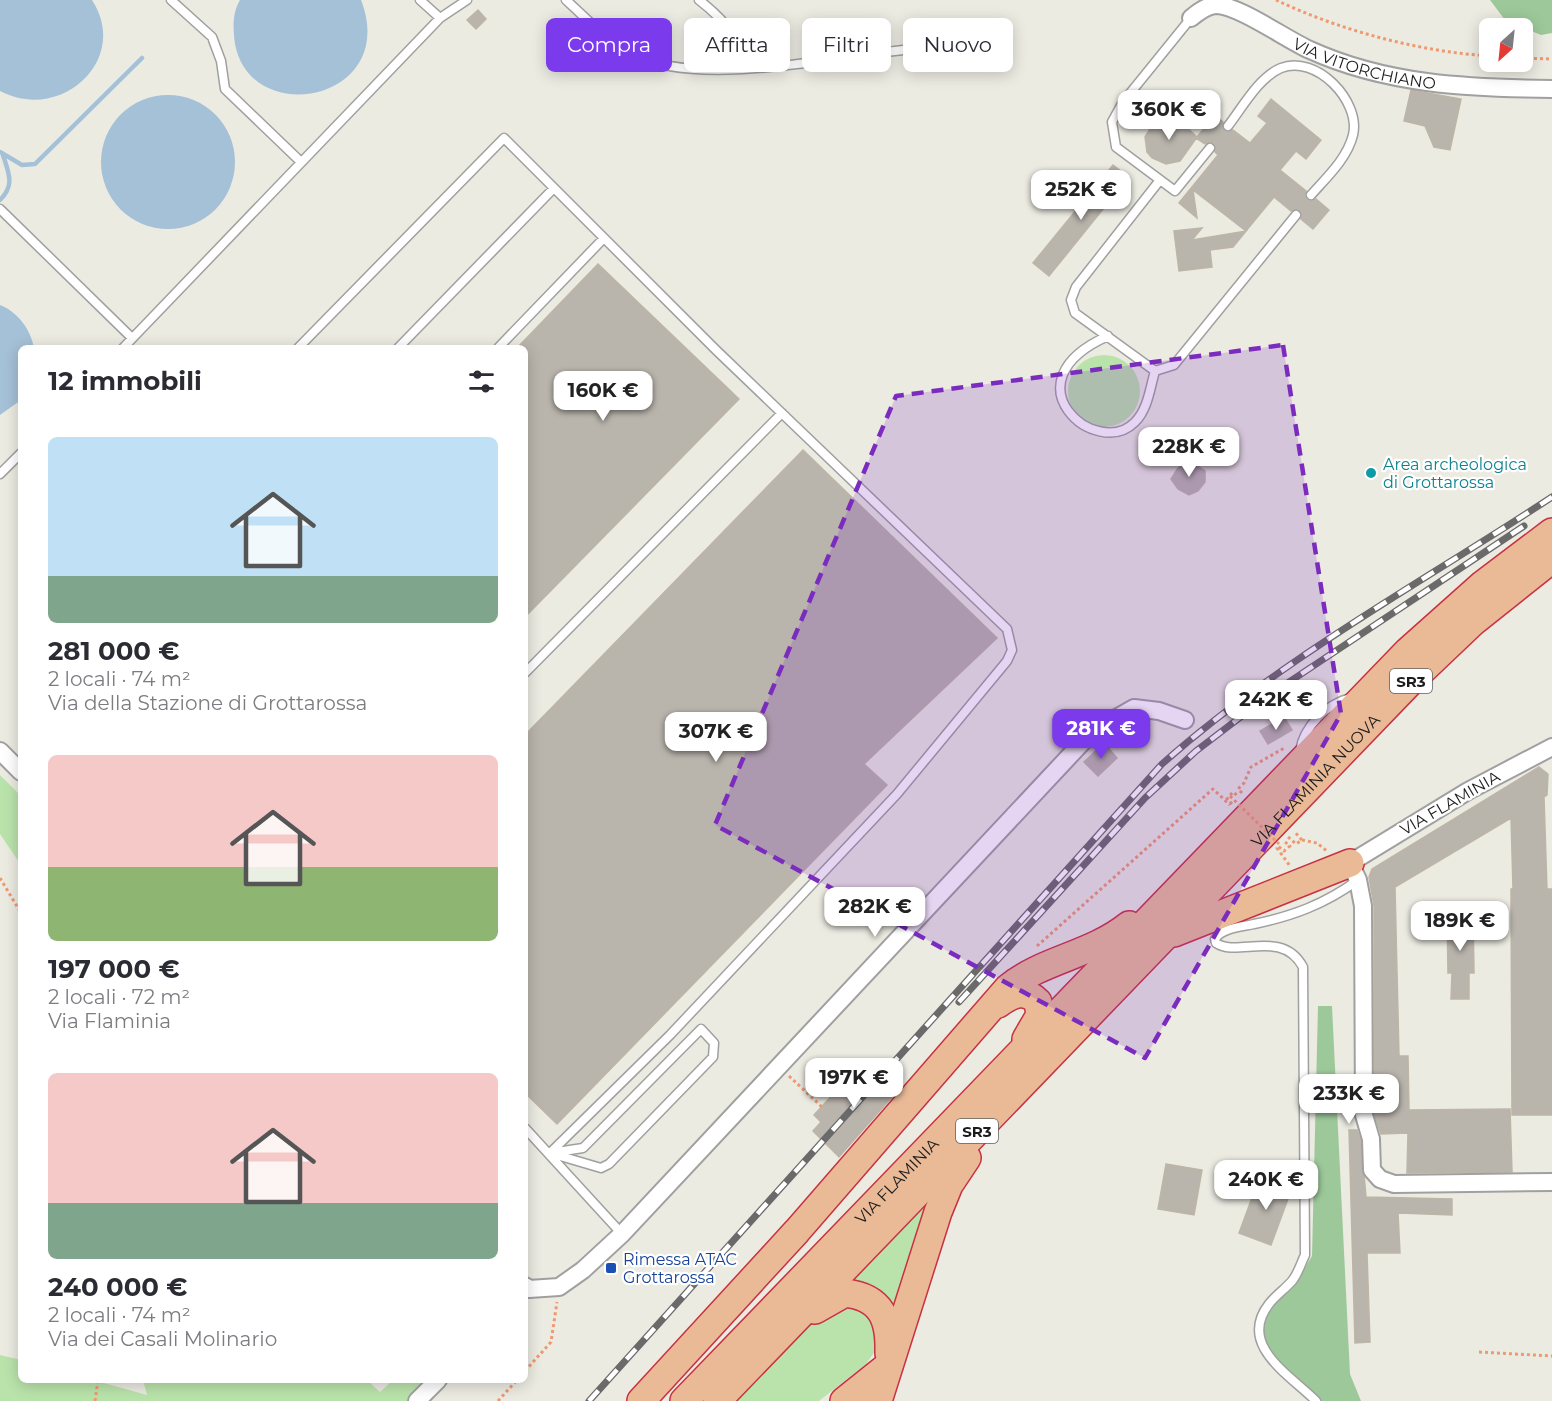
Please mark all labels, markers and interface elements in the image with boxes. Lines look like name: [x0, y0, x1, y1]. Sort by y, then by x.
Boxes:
chip: Compra: [546, 18, 672, 72]
chip: Affitta: [684, 18, 790, 72]
chip: Filtri: [802, 18, 891, 72]
chip: Nuovo: [903, 18, 1013, 72]
north arrow: [1479, 18, 1533, 72]
map controls: [1479, 18, 1533, 72]
street label: VIA VITORCHIANO: [1290, 34, 1437, 93]
pin: 360K €: [1120, 90, 1218, 141]
text: 360K €: [1132, 97, 1206, 121]
pin: 252K €: [1032, 170, 1130, 221]
text: 252K €: [1045, 177, 1117, 201]
text: 12 immobili: [48, 365, 202, 397]
icon: filters: [465, 365, 498, 398]
pin: 160K €: [554, 371, 652, 422]
text: 160K €: [568, 378, 638, 402]
pin: 228K €: [1140, 427, 1238, 478]
text: 228K €: [1152, 434, 1226, 458]
place label: Area archeologica di Grottarossa: [1383, 455, 1527, 492]
marker: Area archeologica di Grottarossa: [1364, 466, 1378, 480]
icon: home: [219, 476, 327, 584]
text: 281 000 €: [48, 635, 179, 667]
text: 2 locali · 74 m²: [48, 667, 191, 691]
road number: SR3: [1390, 669, 1432, 693]
pin: 242K €: [1227, 680, 1325, 731]
text: 242K €: [1239, 687, 1313, 711]
text: Via della Stazione di Grottarossa: [48, 691, 367, 715]
pin: 281K €: [1052, 709, 1150, 760]
street label: VIA FLAMINIA NUOVA: [1247, 710, 1384, 851]
pin: 307K €: [667, 712, 765, 763]
text: 281K €: [1066, 716, 1136, 740]
text: 307K €: [679, 719, 753, 743]
street label: VIA FLAMINIA: [1397, 767, 1504, 839]
icon: home: [219, 794, 327, 902]
pin: 282K €: [826, 887, 924, 938]
text: 282K €: [838, 894, 912, 918]
pin: 189K €: [1411, 901, 1509, 952]
text: 189K €: [1425, 908, 1495, 932]
text: 197 000 €: [48, 953, 180, 985]
text: 2 locali · 72 m²: [48, 985, 190, 1009]
text: Via Flaminia: [48, 1009, 171, 1033]
pin: 197K €: [805, 1058, 903, 1109]
text: 197K €: [819, 1065, 889, 1089]
pin: 233K €: [1300, 1074, 1398, 1125]
text: 233K €: [1313, 1081, 1385, 1105]
icon: home: [219, 1112, 327, 1220]
road number: SR3: [956, 1119, 998, 1143]
street label: VIA FLAMINIA: [851, 1134, 943, 1228]
pin: 240K €: [1217, 1160, 1315, 1211]
text: 240K €: [1228, 1167, 1304, 1191]
place label: Rimessa ATAC Grottarossa: [623, 1250, 737, 1287]
marker: Rimessa ATAC Grottarossa: [604, 1261, 618, 1275]
text: 240 000 €: [48, 1271, 187, 1303]
text: 2 locali · 74 m²: [48, 1303, 191, 1327]
text: Via dei Casali Molinario: [48, 1327, 277, 1351]

